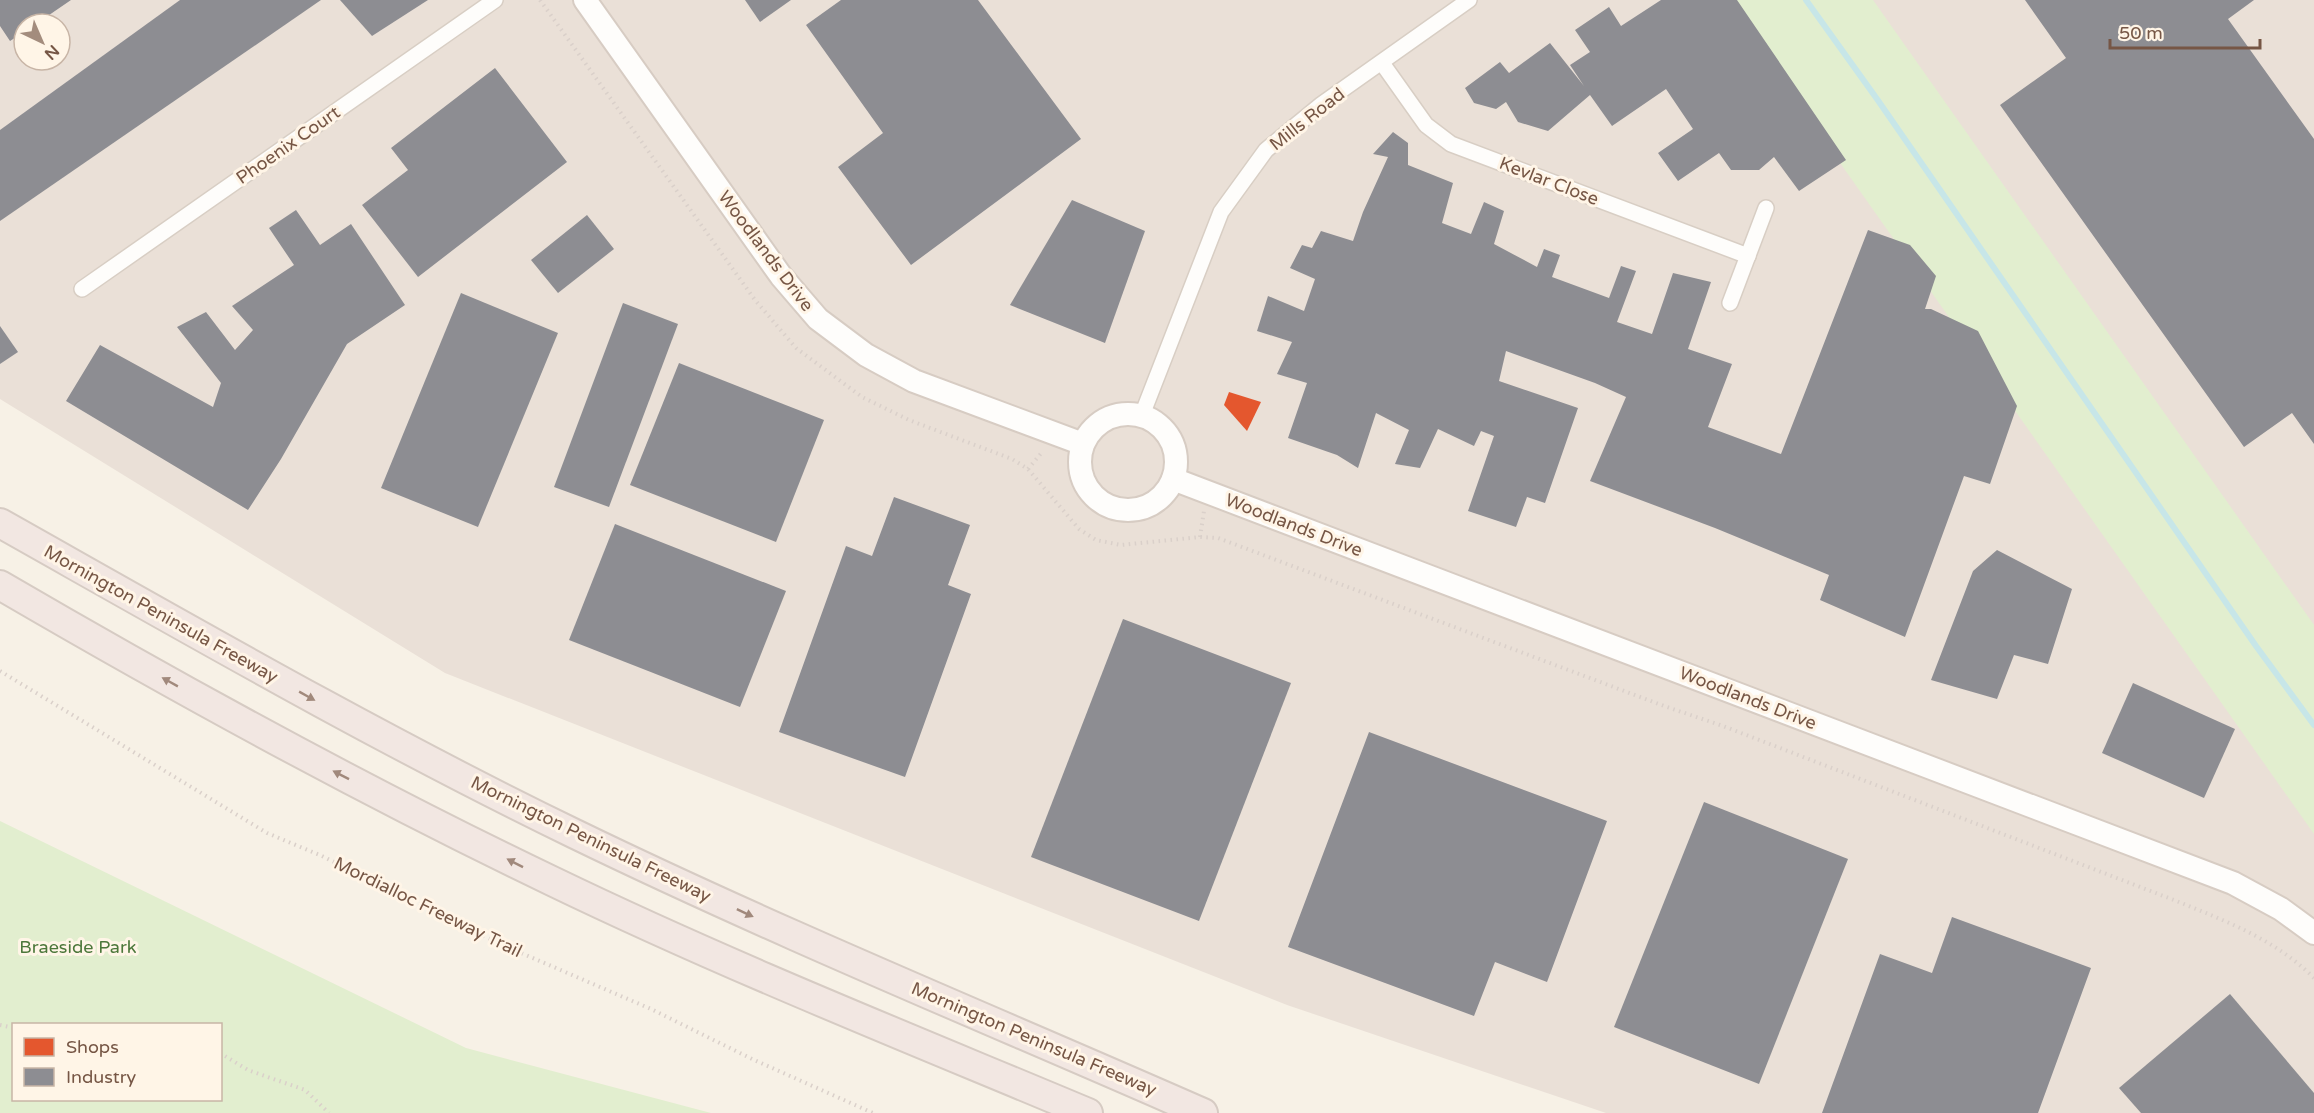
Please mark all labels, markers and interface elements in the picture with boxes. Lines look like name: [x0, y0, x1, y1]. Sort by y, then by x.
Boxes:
north arrow: [12, 12, 72, 72]
scale bar: [2110, 12, 2260, 50]
text: 50 m: [2119, 22, 2163, 44]
text: N: [40, 40, 63, 64]
street label: Mills Road: [1265, 83, 1349, 155]
street label: Phoenix Court: [232, 101, 344, 189]
street label: Kevlar Close: [1496, 152, 1602, 210]
street label: Woodlands Drive: [714, 186, 818, 316]
street label: Woodlands Drive: [1222, 489, 1366, 561]
street label: Mornington Peninsula Freeway: [40, 540, 282, 688]
street label: Woodlands Drive: [1676, 662, 1820, 734]
one-way arrow: [161, 677, 178, 687]
one-way arrow: [299, 691, 316, 701]
one-way arrow: [332, 770, 349, 780]
street label: Mornington Peninsula Freeway: [467, 771, 715, 907]
street label: Mordialloc Freeway Trail: [330, 852, 526, 962]
one-way arrow: [506, 858, 523, 868]
one-way arrow: [737, 908, 754, 917]
park label: Braeside Park: [19, 936, 137, 958]
street label: Mornington Peninsula Freeway: [908, 977, 1160, 1101]
legend: [12, 1023, 222, 1101]
text: Shops: [66, 1036, 119, 1058]
text: Industry: [66, 1066, 137, 1088]

